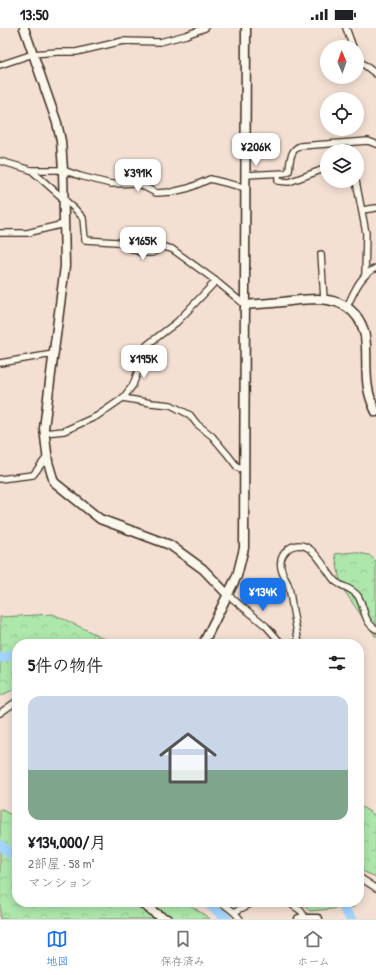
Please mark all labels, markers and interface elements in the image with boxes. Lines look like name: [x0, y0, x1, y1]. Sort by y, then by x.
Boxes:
text: 13:50: [20, 4, 49, 25]
north arrow: [320, 40, 364, 84]
map controls: [320, 40, 364, 188]
button: locate: [320, 92, 364, 136]
pin: ¥206K: [228, 133, 284, 167]
text: ¥206K: [241, 137, 271, 155]
button: layers: [320, 144, 364, 188]
pin: ¥391K: [110, 159, 166, 193]
text: ¥391K: [124, 163, 152, 181]
pin: ¥165K: [115, 227, 171, 261]
text: ¥165K: [129, 231, 157, 249]
pin: ¥195K: [116, 345, 172, 379]
text: ¥195K: [130, 349, 158, 367]
pin: ¥134K: [235, 578, 291, 612]
text: ¥134K: [249, 582, 277, 600]
icon: filters: [326, 652, 348, 674]
text: 5件の物件: [28, 653, 103, 676]
icon: home: [152, 722, 224, 794]
text: ¥134,000/月: [28, 830, 107, 853]
text: 2部屋 · 58 m²: [28, 854, 95, 872]
text: マンション: [28, 873, 92, 891]
tab: 地図: [46, 928, 68, 968]
tab: 保存済み: [161, 928, 205, 968]
tab: ホーム: [297, 928, 330, 968]

